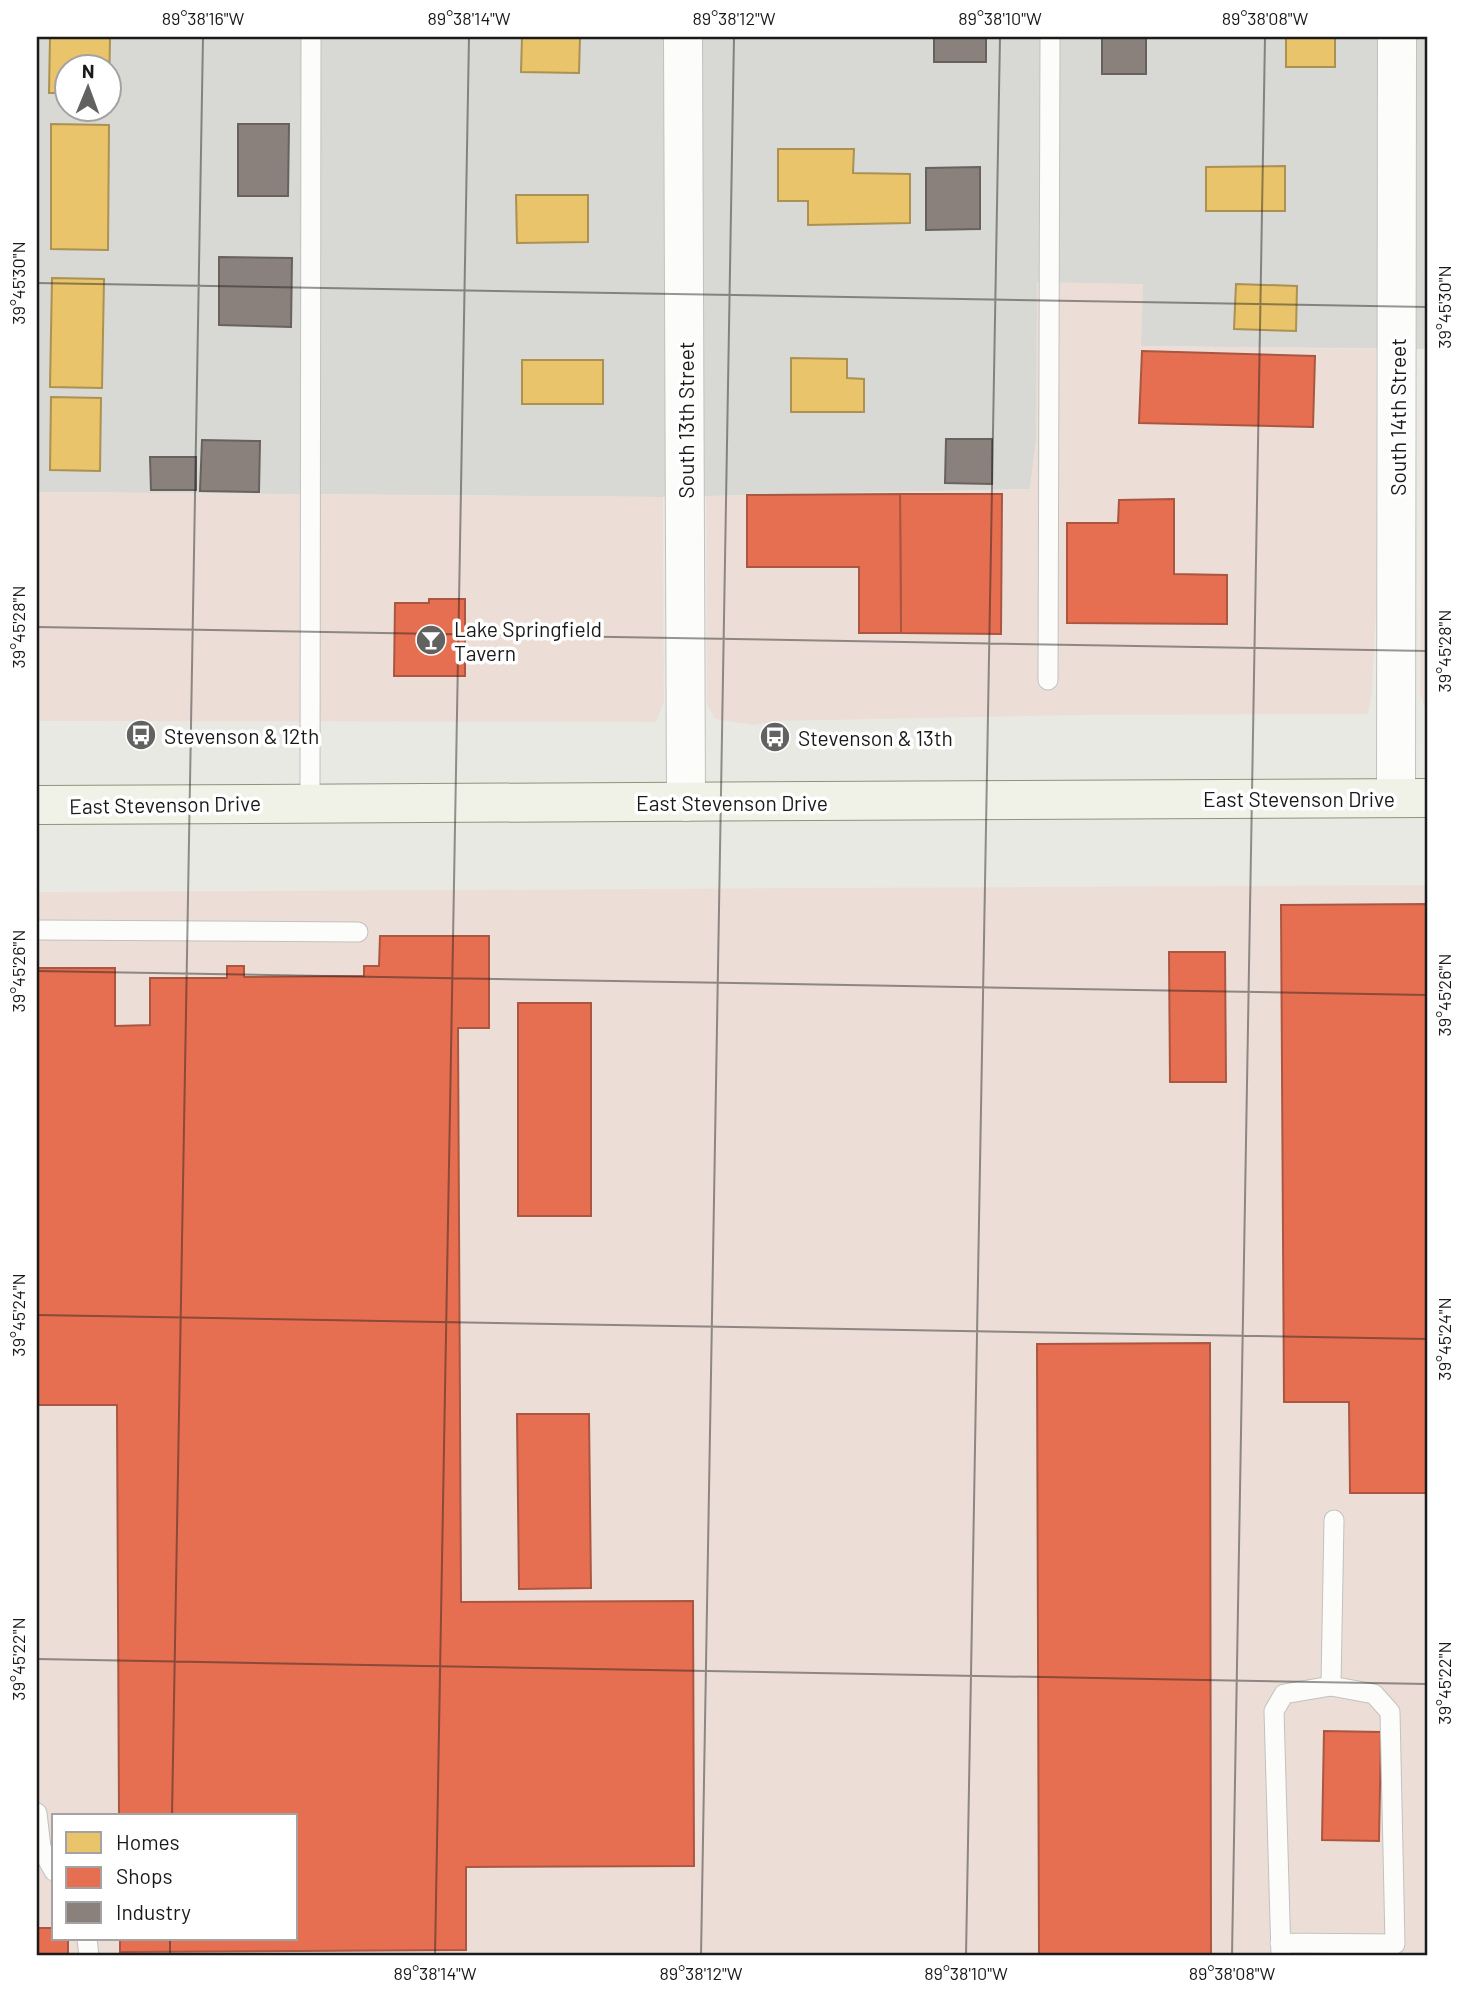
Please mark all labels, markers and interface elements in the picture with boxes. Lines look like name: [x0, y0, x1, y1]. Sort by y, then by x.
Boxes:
text: 89°38'16"W: [162, 7, 245, 29]
text: 89°38'14"W: [427, 7, 511, 29]
text: 89°38'12"W: [692, 7, 776, 29]
text: 89°38'10"W: [958, 7, 1042, 29]
text: 89°38'08"W: [1222, 7, 1309, 29]
north arrow: [52, 52, 122, 122]
text: N: [82, 59, 95, 82]
text: 39°45'30"N: [7, 241, 29, 325]
text: 39°45'30"N: [1433, 265, 1455, 349]
street label: South 14th Street: [1385, 338, 1410, 496]
street label: South 13th Street: [673, 342, 698, 498]
text: 39°45'28"N: [7, 586, 29, 668]
text: 39°45'28"N: [1433, 610, 1455, 692]
place label: Lake Springfield Tavern: [454, 616, 602, 665]
bar icon: Lake Springfield Tavern: [414, 623, 448, 657]
bus stop icon: Stevenson & 12th: [124, 718, 158, 752]
bus stop icon: Stevenson & 13th: [758, 720, 792, 754]
place label: Stevenson & 12th: [164, 723, 319, 748]
place label: Stevenson & 13th: [798, 725, 953, 750]
street label: East Stevenson Drive: [1203, 786, 1395, 811]
street label: East Stevenson Drive: [69, 790, 261, 818]
street label: East Stevenson Drive: [636, 790, 828, 815]
text: 39°45'26"N: [7, 930, 29, 1012]
text: 39°45'26"N: [1433, 954, 1455, 1036]
text: 39°45'24"N: [7, 1273, 29, 1357]
text: 39°45'24"N: [1433, 1297, 1455, 1381]
text: 39°45'22"N: [7, 1617, 29, 1701]
text: 39°45'22"N: [1433, 1641, 1455, 1725]
legend: [52, 1814, 298, 1940]
text: Homes: [116, 1829, 180, 1854]
text: Shops: [116, 1863, 173, 1888]
text: Industry: [116, 1899, 191, 1924]
text: 89°38'14"W: [393, 1962, 477, 1984]
text: 89°38'12"W: [659, 1962, 743, 1984]
text: 89°38'10"W: [924, 1962, 1008, 1984]
text: 89°38'08"W: [1189, 1962, 1276, 1984]

